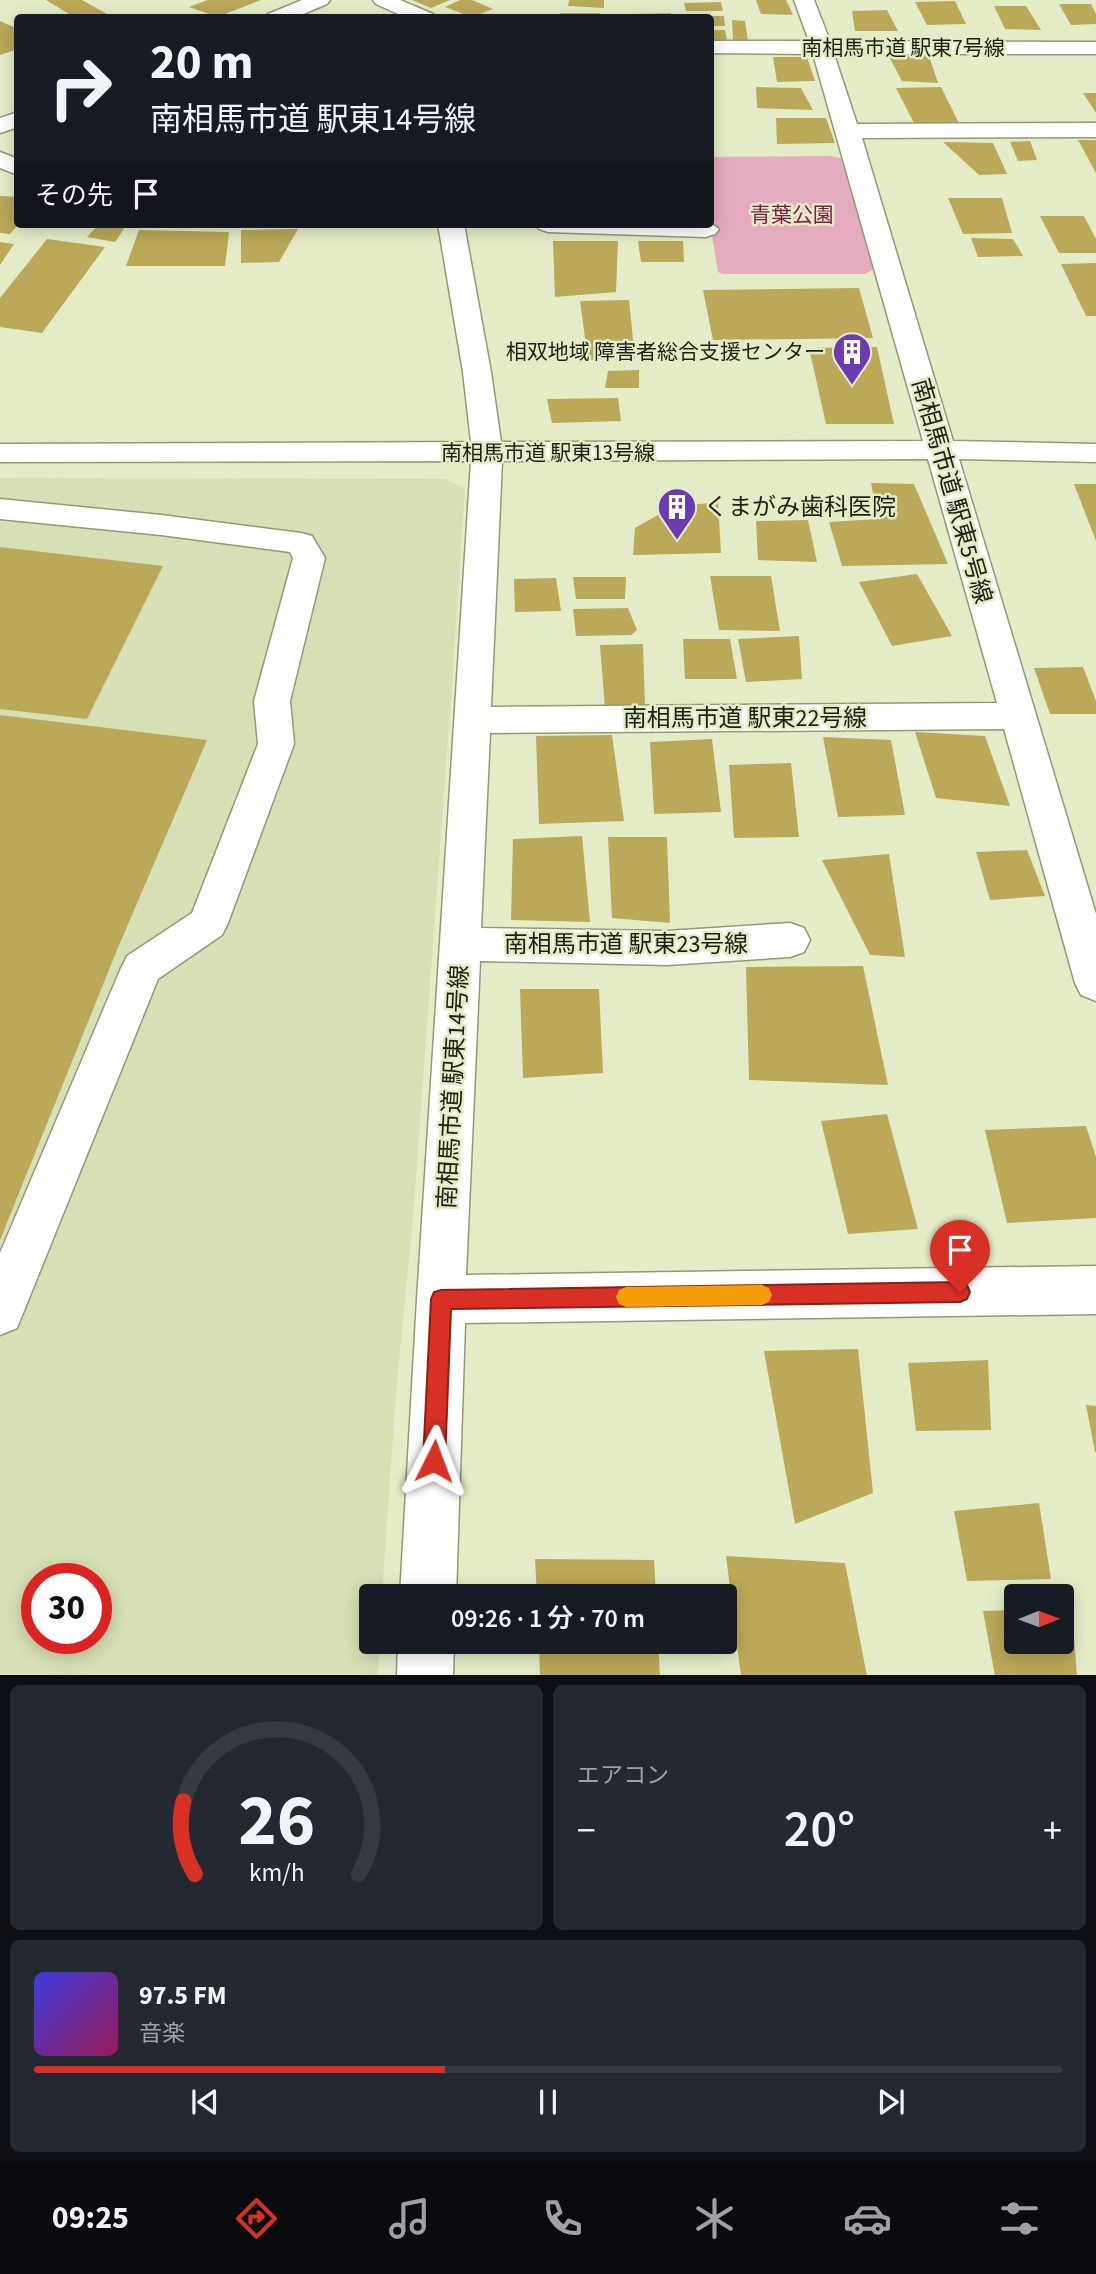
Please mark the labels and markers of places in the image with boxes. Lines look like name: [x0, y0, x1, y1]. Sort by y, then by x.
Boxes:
building icon: 相双地域 障害者総合支援センター: [831, 331, 873, 386]
place label: 相双地域 障害者総合支援センター: [506, 337, 825, 367]
building icon: くまがみ歯科医院: [656, 486, 698, 541]
place label: くまがみ歯科医院: [704, 490, 896, 525]
pin: [930, 1220, 990, 1292]

